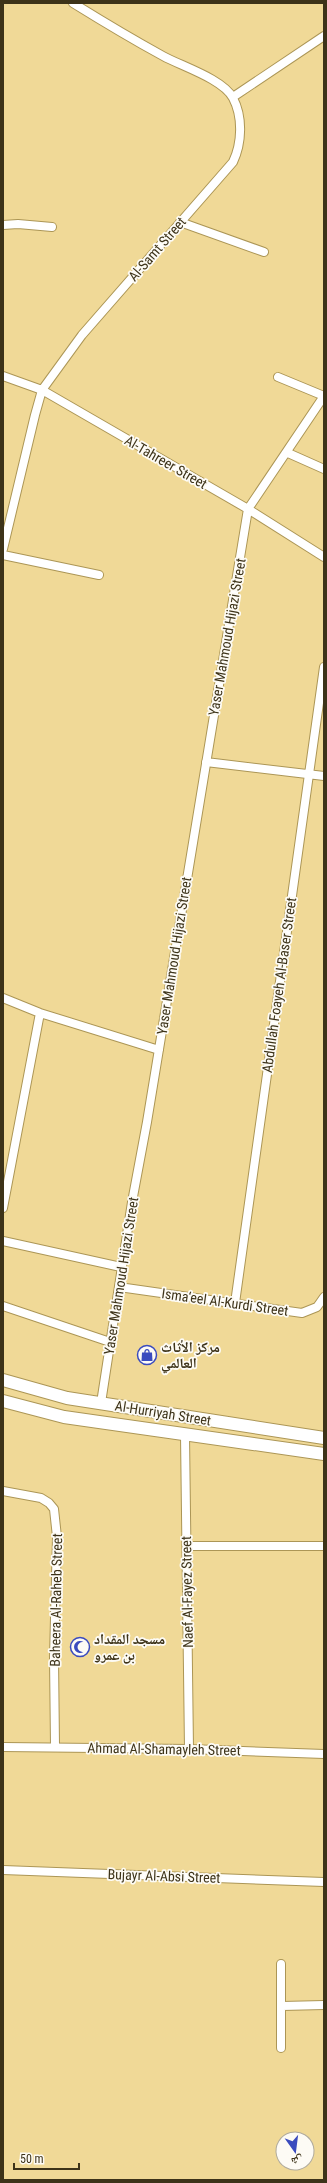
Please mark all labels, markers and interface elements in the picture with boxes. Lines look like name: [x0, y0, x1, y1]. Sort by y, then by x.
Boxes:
street label: Al-Samt Street: [125, 214, 189, 284]
street label: Al-Tahreer Street: [122, 432, 210, 492]
street label: Yaser Mahmoud Hijazi Street: [205, 557, 249, 717]
street label: Yaser Mahmoud Hijazi Street: [154, 876, 194, 1036]
street label: Abdullah Foayeh Al-Baser Street: [259, 896, 299, 1074]
street label: Yaser Mahmoud Hijazi Street: [101, 1196, 141, 1356]
street label: Isma‘eel Al-Kurdi Street: [161, 1285, 289, 1319]
place label: مركز الأثاث العالمي: [161, 1339, 220, 1374]
shop icon: مركز الأثاث العالمي: [136, 1344, 158, 1366]
street label: Al-Hurriyah Street: [114, 1397, 212, 1429]
street label: Baheera Al-Raheb Street: [47, 1533, 65, 1667]
street label: Naef Al-Fayez Street: [178, 1536, 196, 1648]
place label: مسجد المقداد بن عمرو: [94, 1631, 165, 1664]
mosque icon: مسجد المقداد بن عمرو: [69, 1636, 91, 1658]
street label: Ahmad Al-Shamayleh Street: [87, 1740, 241, 1758]
street label: Bujayr Al-Absi Street: [107, 1866, 221, 1886]
north arrow: [275, 2131, 315, 2171]
scale bar: [14, 2145, 79, 2171]
text: 50 m: [20, 2152, 44, 2166]
text: ش: [290, 2152, 305, 2168]

